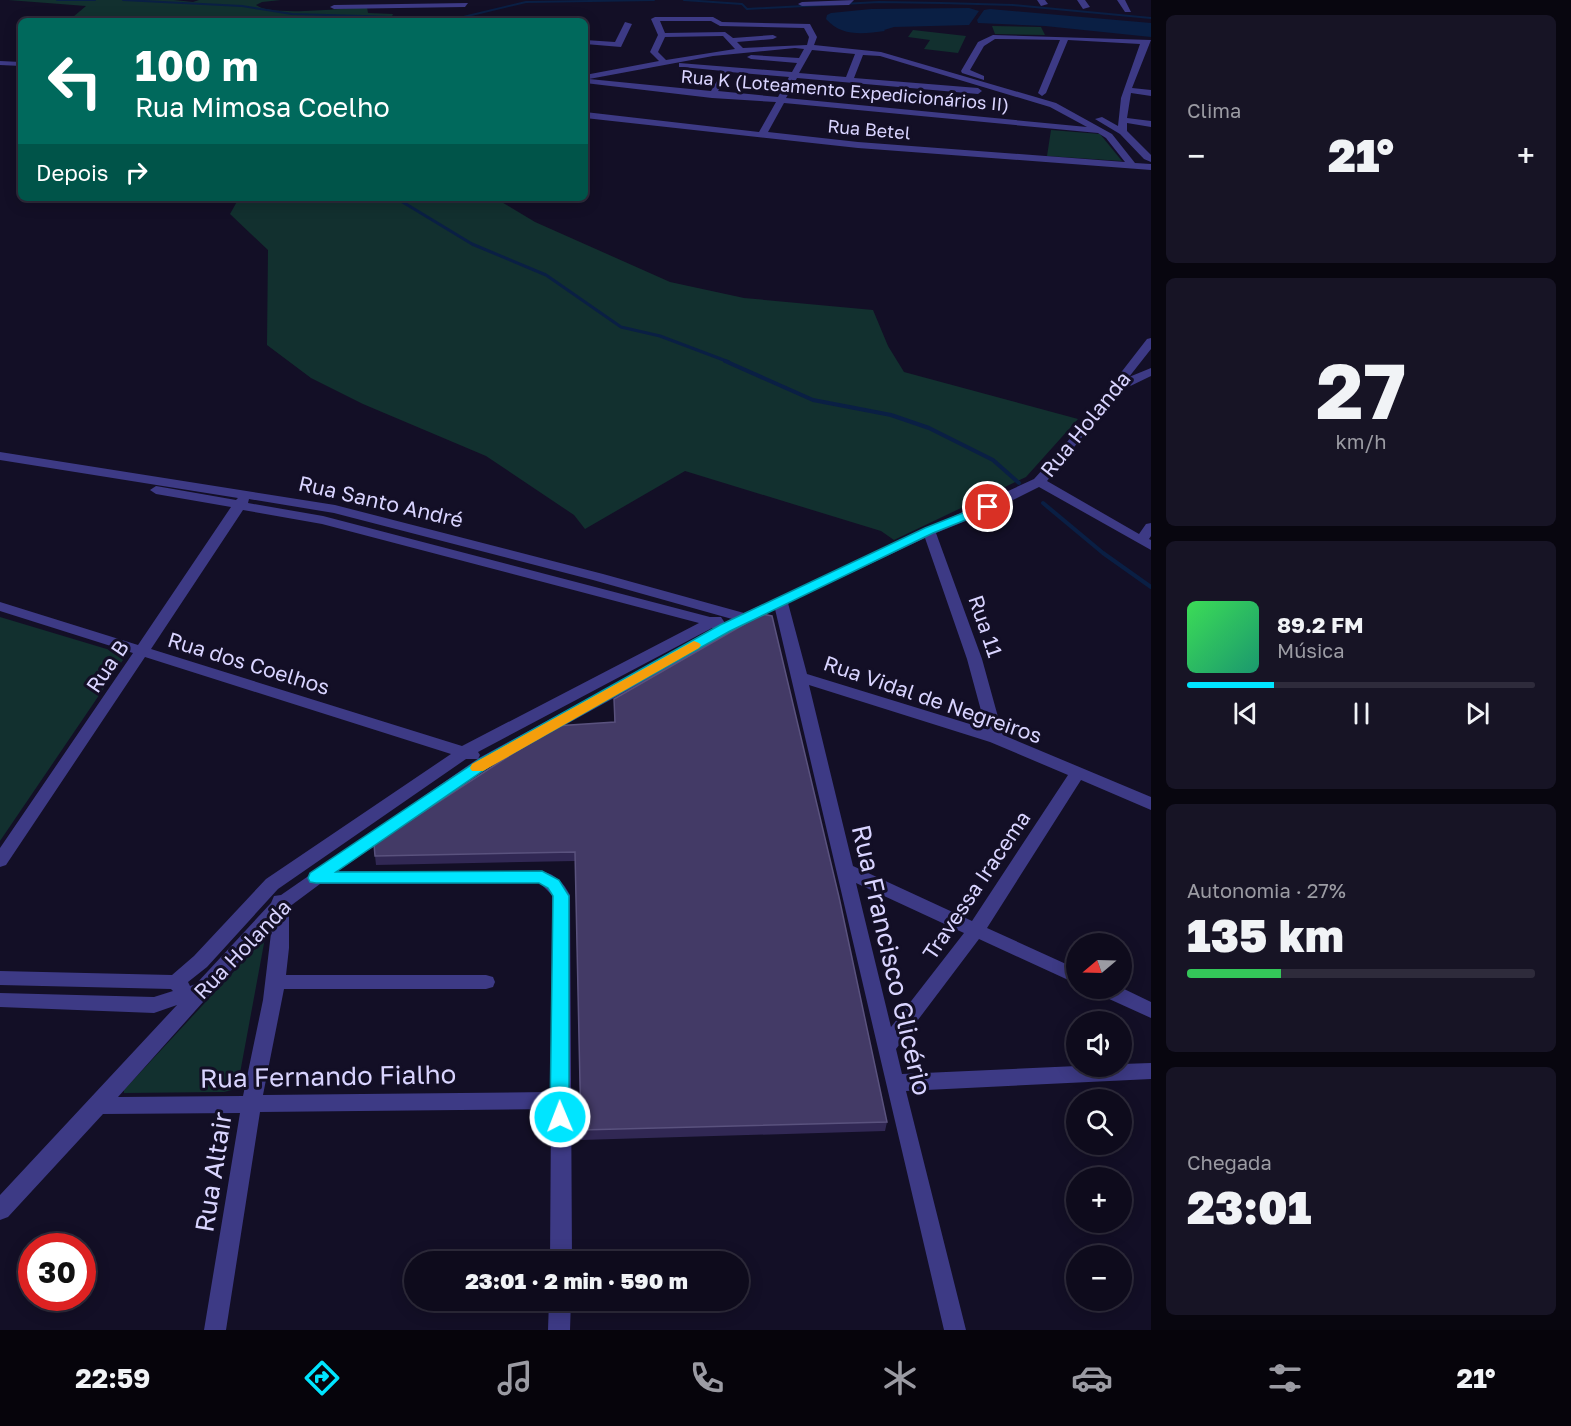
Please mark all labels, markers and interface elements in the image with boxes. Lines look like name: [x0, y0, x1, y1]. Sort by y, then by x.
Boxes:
text: 100 m: [135, 40, 258, 90]
icon: left: [36, 42, 114, 120]
street label: Rua K (Loteamento Expedicionários II): [680, 65, 1010, 115]
text: Rua Mimosa Coelho: [135, 91, 390, 123]
text: Clima: [1187, 98, 1241, 122]
street label: Rua Betel: [827, 114, 912, 144]
text: 21°: [1328, 128, 1394, 182]
text: −: [1187, 136, 1205, 175]
text: +: [1517, 136, 1535, 175]
icon: right: [120, 156, 153, 189]
text: Depois: [36, 159, 108, 186]
text: 27: [1316, 343, 1406, 436]
street label: Rua Holanda: [1034, 366, 1136, 482]
text: km/h: [1336, 429, 1386, 453]
street label: Rua Santo André: [296, 469, 466, 533]
pin: [962, 481, 1013, 532]
icon: arrive: [971, 490, 1004, 523]
street label: Rua 11: [963, 591, 1009, 661]
text: 89.2 FM: [1277, 611, 1364, 638]
street label: Rua dos Coelhos: [165, 626, 333, 700]
street label: Rua B: [80, 635, 134, 697]
text: Música: [1277, 638, 1344, 662]
street label: Rua Vidal de Negreiros: [820, 649, 1046, 749]
icon: previous: [1229, 697, 1262, 730]
icon: pause: [1345, 697, 1378, 730]
icon: next: [1461, 697, 1494, 730]
street label: Travessa Iracema: [917, 806, 1035, 964]
street label: Rua Francisco Glicério: [846, 822, 938, 1098]
text: Autonomia · 27%: [1187, 878, 1346, 902]
street label: Rua Holanda: [188, 894, 296, 1004]
text: 135 km: [1187, 908, 1344, 962]
north arrow: [1066, 933, 1132, 999]
map controls: [1066, 933, 1132, 1311]
button: sound: [1066, 1011, 1132, 1077]
street label: Rua Fernando Fialho: [200, 1058, 456, 1094]
position arrow: [528, 1085, 592, 1149]
button: search: [1066, 1089, 1132, 1155]
street label: Rua Altair: [188, 1110, 238, 1234]
text: Chegada: [1187, 1150, 1272, 1174]
button: +: [1066, 1167, 1132, 1233]
text: 23:01: [1187, 1180, 1312, 1234]
speed limit sign: 30: [18, 1233, 96, 1311]
button: −: [1066, 1245, 1132, 1311]
text: 23:01 · 2 min · 590 m: [465, 1267, 688, 1294]
icon: directions: [301, 1357, 343, 1399]
icon: music: [494, 1357, 536, 1399]
icon: phone: [686, 1357, 728, 1399]
icon: climate: [879, 1357, 921, 1399]
icon: car: [1071, 1357, 1113, 1399]
icon: filters: [1264, 1357, 1306, 1399]
text: 22:59: [75, 1362, 150, 1394]
text: 21°: [1457, 1362, 1496, 1394]

